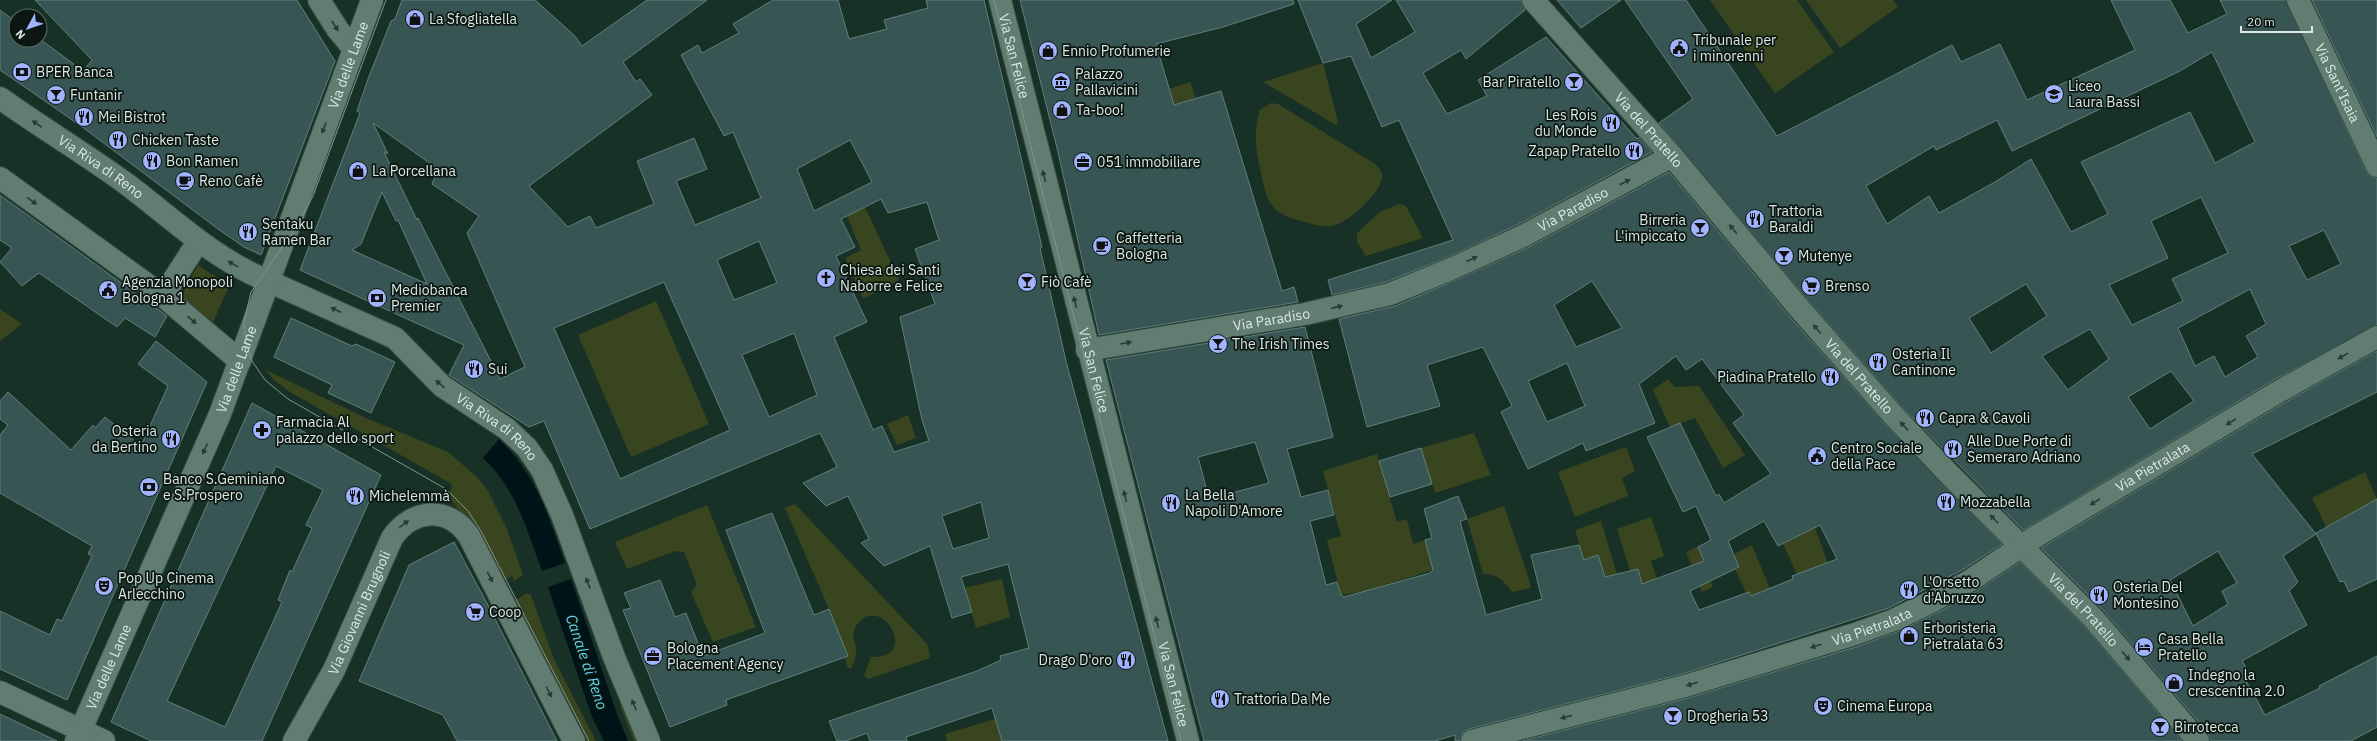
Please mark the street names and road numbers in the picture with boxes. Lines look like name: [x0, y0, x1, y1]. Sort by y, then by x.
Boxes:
street label: Via San Felice: [995, 12, 1034, 101]
street label: Via delle Lame: [324, 19, 372, 111]
street label: Via Sant'Isaia: [2311, 41, 2364, 126]
street label: Via del Pratello: [1611, 89, 1687, 171]
street label: Via Riva di Reno: [55, 131, 147, 203]
street label: Via Paradiso: [1534, 183, 1611, 235]
street label: Via Paradiso: [1232, 304, 1312, 335]
street label: Via delle Lame: [212, 323, 261, 415]
street label: Via San Felice: [1075, 326, 1113, 415]
street label: Via del Pratello: [1821, 335, 1897, 418]
street label: Via Riva di Reno: [453, 389, 542, 464]
street label: Via Pietralata: [2112, 437, 2194, 496]
street label: Via Giovanni Brugnoli: [324, 548, 394, 678]
street label: Via del Pratello: [2044, 569, 2123, 650]
street label: Via Pietralata: [1830, 604, 1915, 650]
street label: Via delle Lame: [82, 621, 135, 712]
street label: Via San Felice: [1154, 640, 1193, 729]

